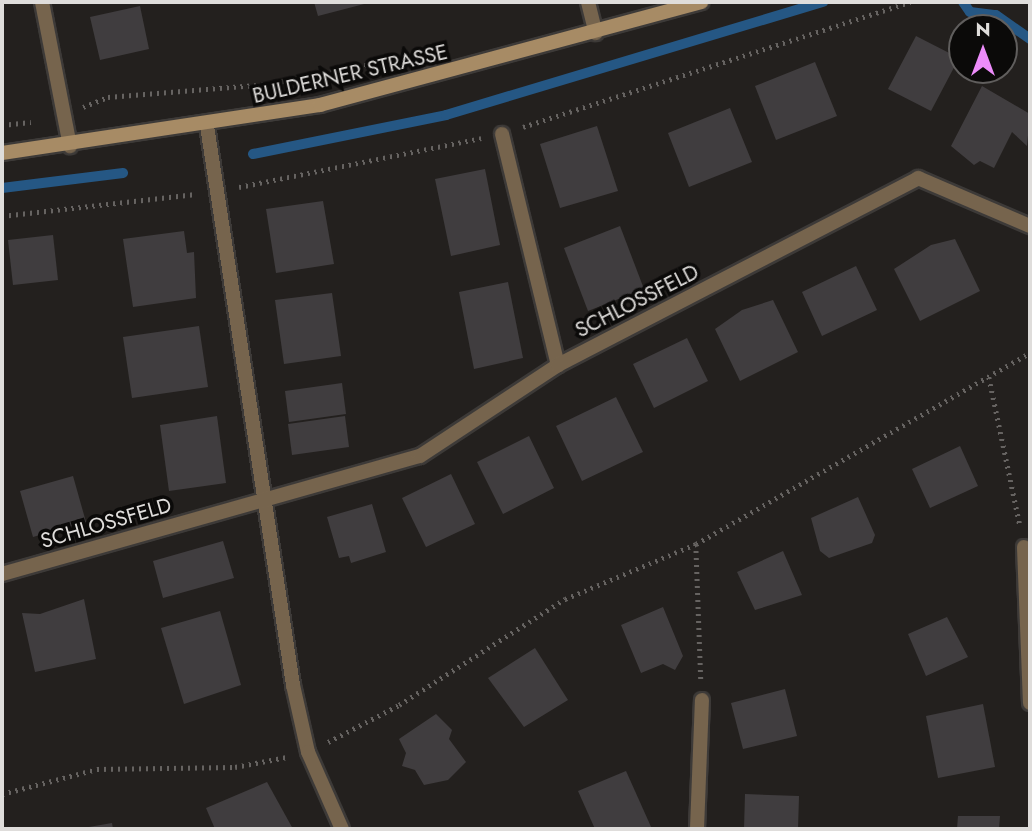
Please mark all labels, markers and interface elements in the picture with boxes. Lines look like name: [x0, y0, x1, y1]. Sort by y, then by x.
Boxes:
north arrow: [948, 14, 1018, 84]
text: N: [975, 16, 991, 43]
street label: BULDERNER STRASSE: [250, 39, 450, 109]
street label: SCHLOSSFELD: [571, 259, 703, 343]
street label: SCHLOSSFELD: [38, 492, 174, 554]

